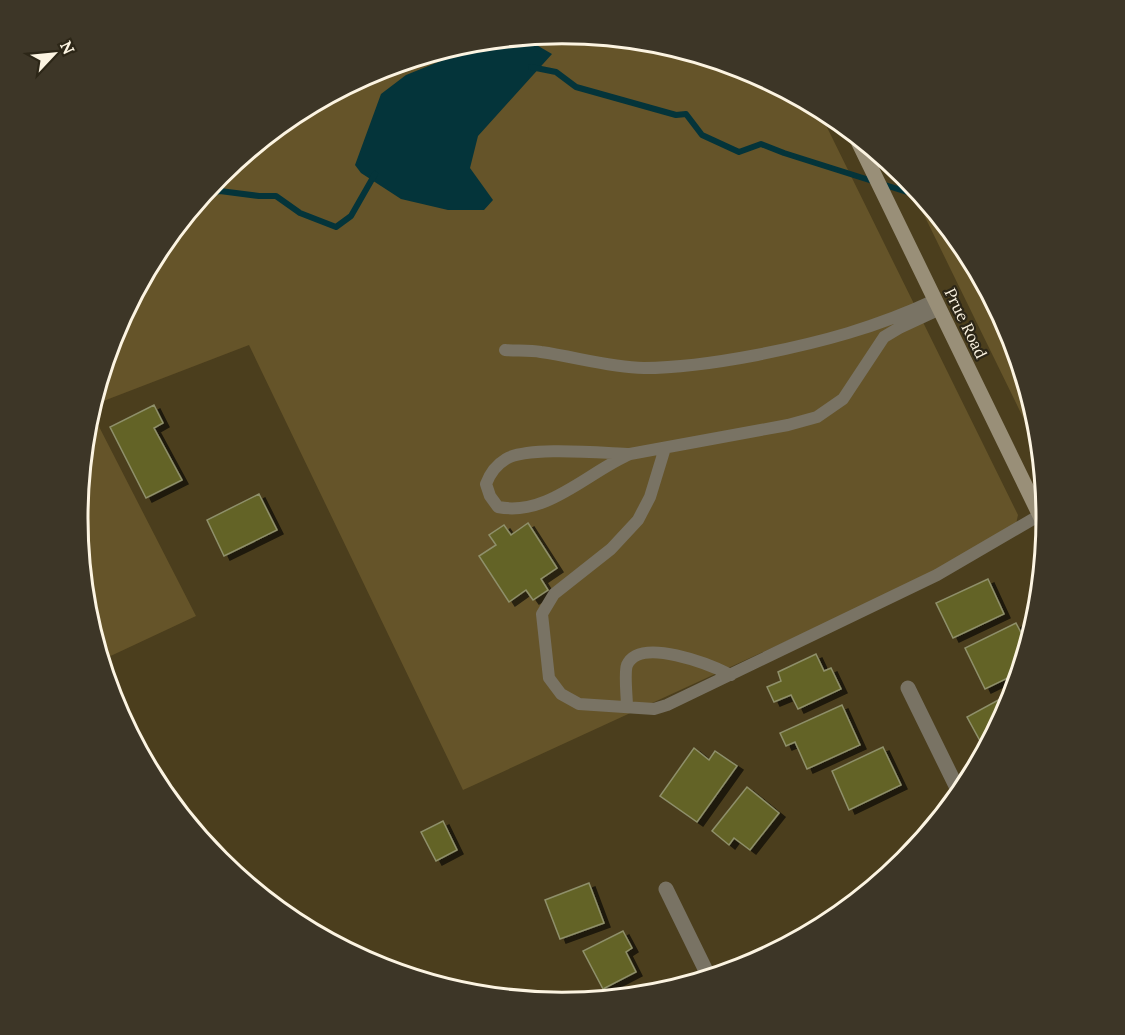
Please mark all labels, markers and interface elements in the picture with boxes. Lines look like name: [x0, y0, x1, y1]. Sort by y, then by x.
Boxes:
north arrow: [24, 24, 84, 84]
text: N: [56, 37, 79, 57]
street label: Prue Road: [940, 284, 992, 362]

